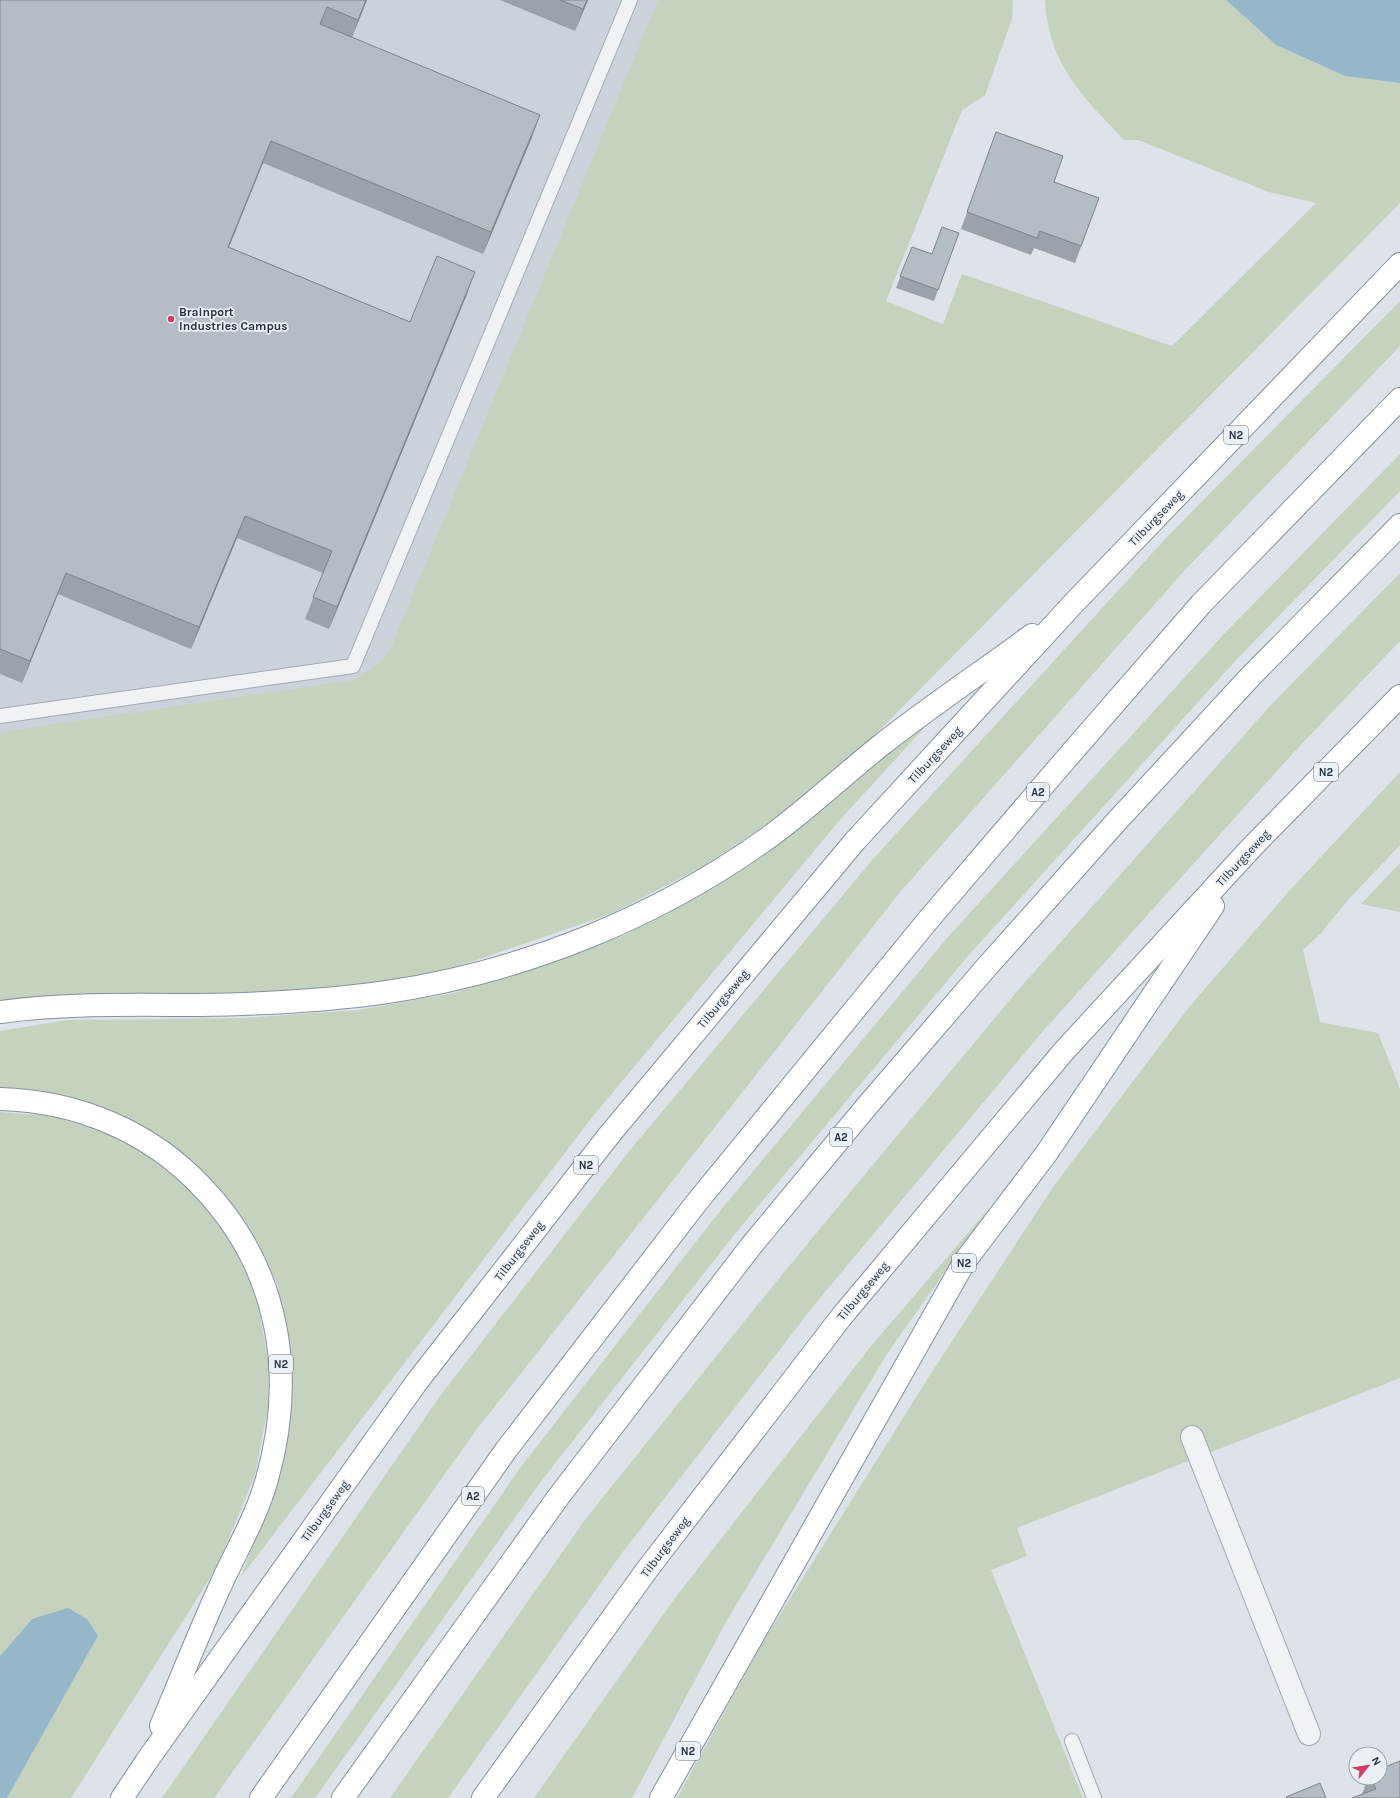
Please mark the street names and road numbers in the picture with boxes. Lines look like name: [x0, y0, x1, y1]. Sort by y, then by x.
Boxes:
road number: N2: [1224, 426, 1248, 444]
street label: Tilburgseweg: [1126, 487, 1186, 549]
street label: Tilburgseweg: [905, 724, 965, 786]
road number: N2: [1314, 763, 1338, 781]
road number: A2: [1027, 783, 1049, 801]
street label: Tilburgseweg: [1213, 827, 1273, 889]
street label: Tilburgseweg: [694, 967, 752, 1031]
road number: A2: [830, 1128, 852, 1146]
road number: N2: [574, 1156, 598, 1174]
street label: Tilburgseweg: [491, 1218, 547, 1284]
road number: N2: [952, 1254, 976, 1272]
street label: Tilburgseweg: [834, 1259, 892, 1323]
road number: N2: [269, 1355, 293, 1373]
street label: Tilburgseweg: [298, 1477, 352, 1544]
road number: A2: [462, 1487, 484, 1505]
street label: Tilburgseweg: [638, 1514, 692, 1580]
road number: N2: [676, 1742, 700, 1760]

